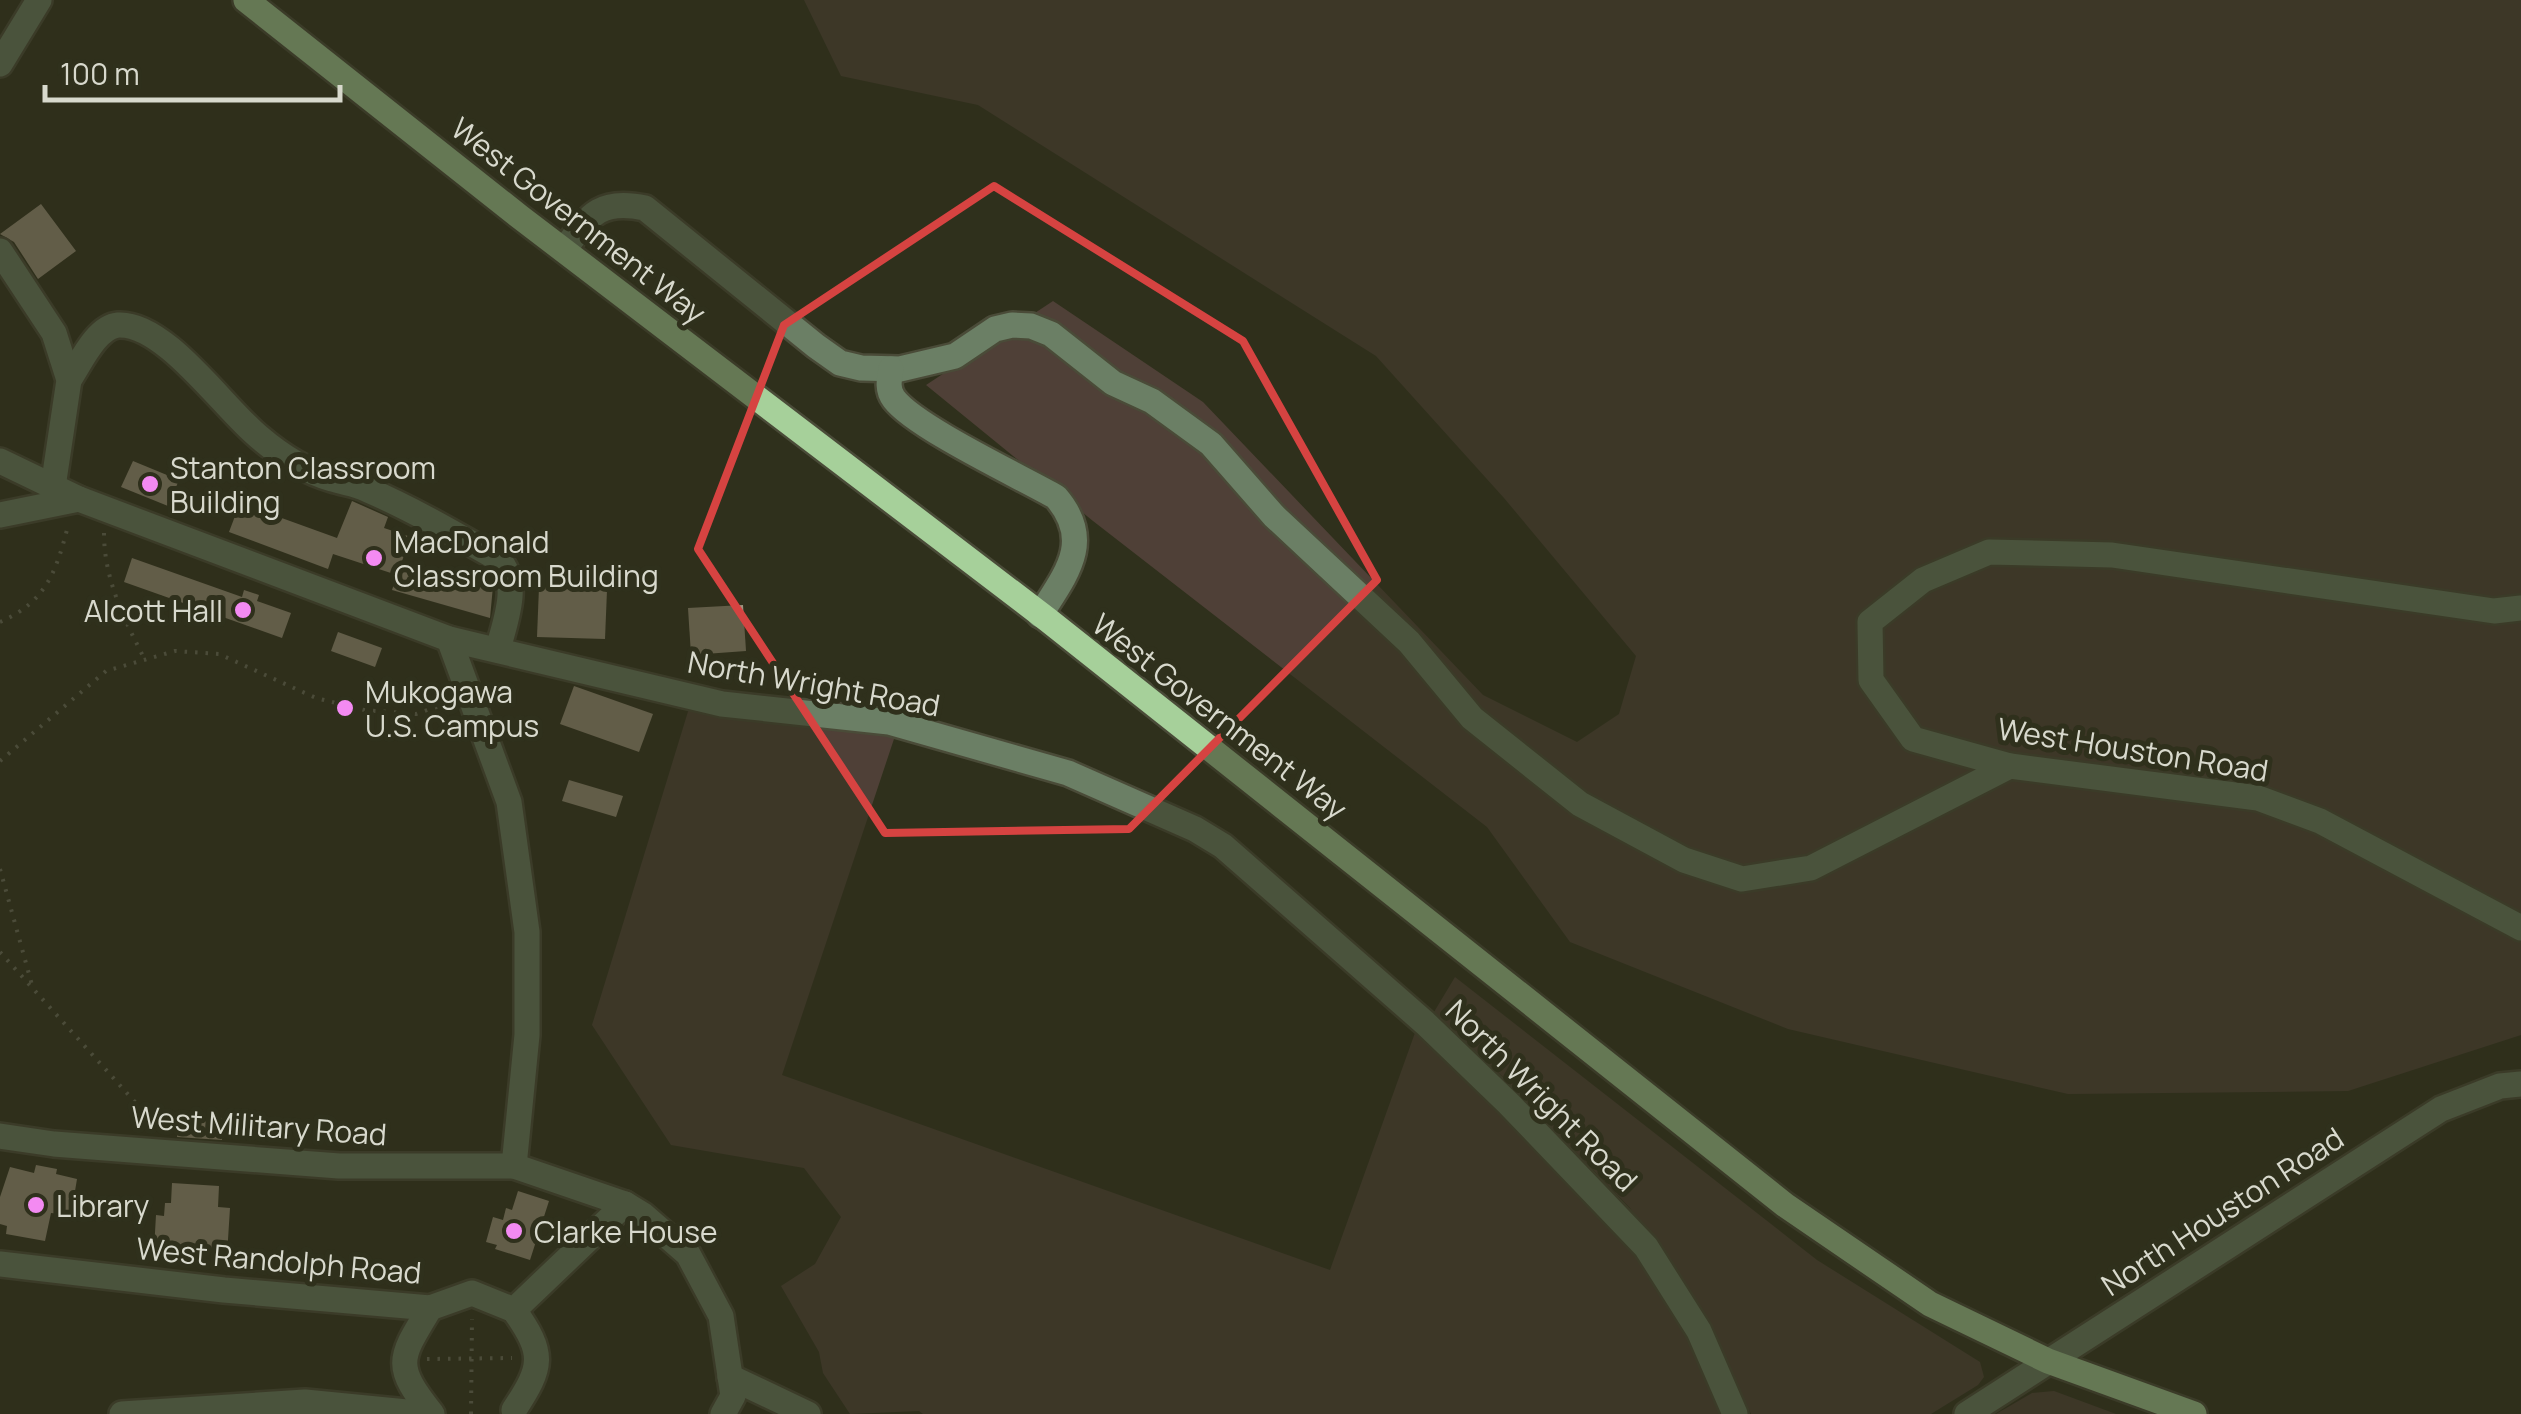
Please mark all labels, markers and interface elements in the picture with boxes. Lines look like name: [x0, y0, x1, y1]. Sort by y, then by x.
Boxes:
scale bar: [45, 40, 340, 102]
text: 100 m: [60, 53, 140, 94]
street label: West Government Way: [443, 107, 715, 333]
place label: Stanton Classroom Building: [170, 447, 436, 522]
marker: Stanton Classroom Building: [139, 473, 161, 495]
place label: MacDonald Classroom Building: [394, 521, 659, 596]
marker: MacDonald Classroom Building: [363, 547, 385, 569]
place label: Alcott Hall: [84, 590, 223, 631]
marker: Alcott Hall: [232, 599, 254, 621]
street label: West Government Way: [1084, 603, 1356, 829]
street label: North Wright Road: [685, 641, 943, 725]
place label: Mukogawa U.S. Campus: [365, 671, 539, 746]
marker: Mukogawa U.S. Campus: [334, 697, 356, 719]
street label: West Houston Road: [1995, 707, 2271, 791]
street label: North Wright Road: [1437, 990, 1647, 1200]
street label: West Military Road: [130, 1096, 388, 1154]
street label: North Houston Road: [2093, 1117, 2351, 1305]
place label: Library: [56, 1185, 150, 1226]
marker: Library: [25, 1194, 47, 1216]
place label: Clarke House: [534, 1211, 717, 1252]
marker: Clarke House: [503, 1220, 525, 1242]
street label: West Randolph Road: [135, 1227, 423, 1293]

